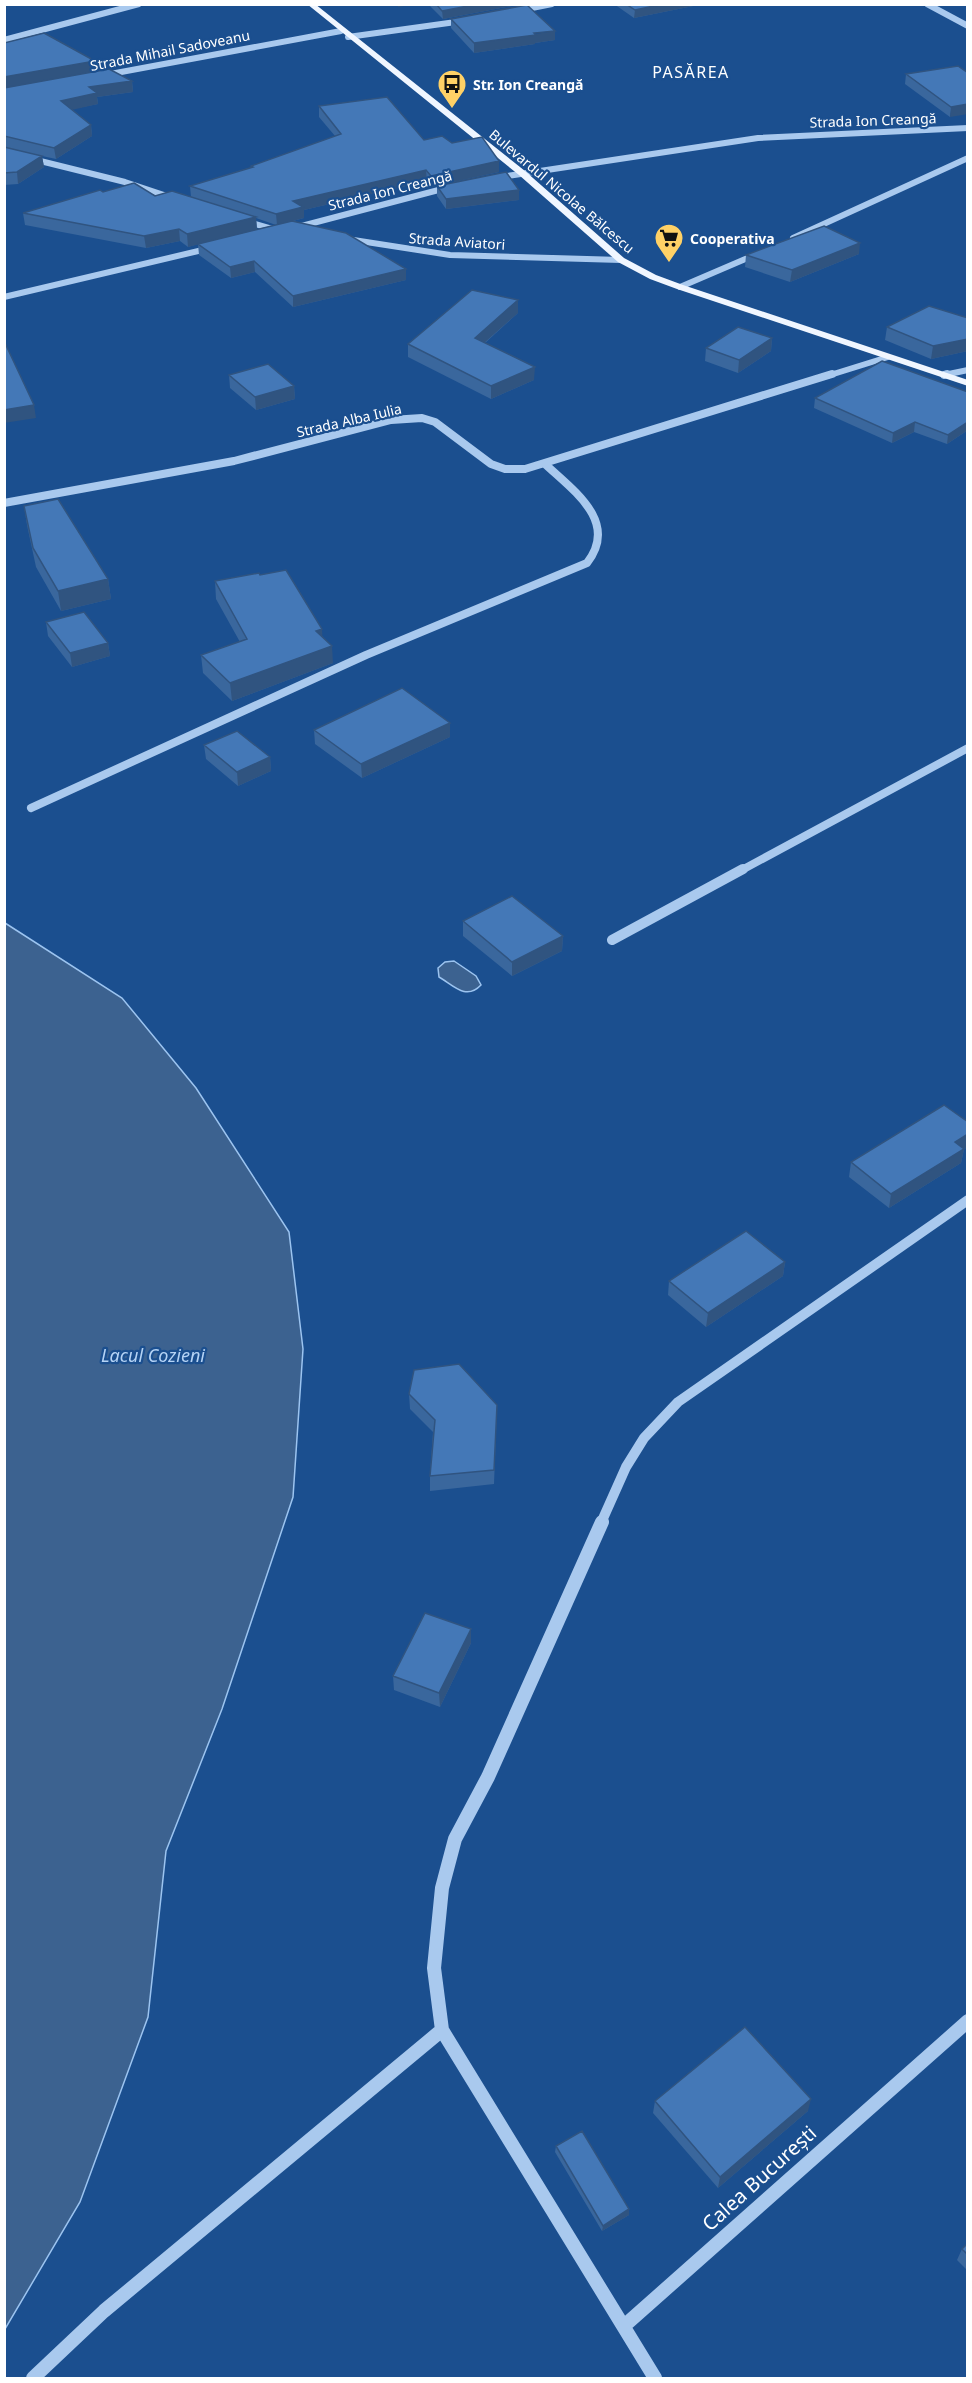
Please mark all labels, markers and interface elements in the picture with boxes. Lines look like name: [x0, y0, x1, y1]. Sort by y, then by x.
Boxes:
street label: Strada Mihail Sadoveanu: [88, 25, 252, 75]
district label: PASĂREA: [652, 61, 730, 83]
bus stop icon: Str. Ion Creangă: [436, 68, 468, 110]
place label: Str. Ion Creangă: [473, 75, 583, 94]
street label: Strada Ion Creangă: [809, 108, 937, 132]
street label: Bulevardul Nicolae Bălcescu: [486, 125, 638, 257]
street label: Strada Ion Creangă: [326, 165, 454, 215]
supermarket icon: Cooperativa: [653, 222, 685, 264]
street label: Strada Aviatori: [408, 228, 506, 254]
place label: Cooperativa: [690, 229, 775, 248]
street label: Strada Alba Iulia: [295, 399, 403, 441]
water label: Lacul Cozieni: [101, 1343, 205, 1367]
street label: Calea București: [696, 2119, 822, 2237]

